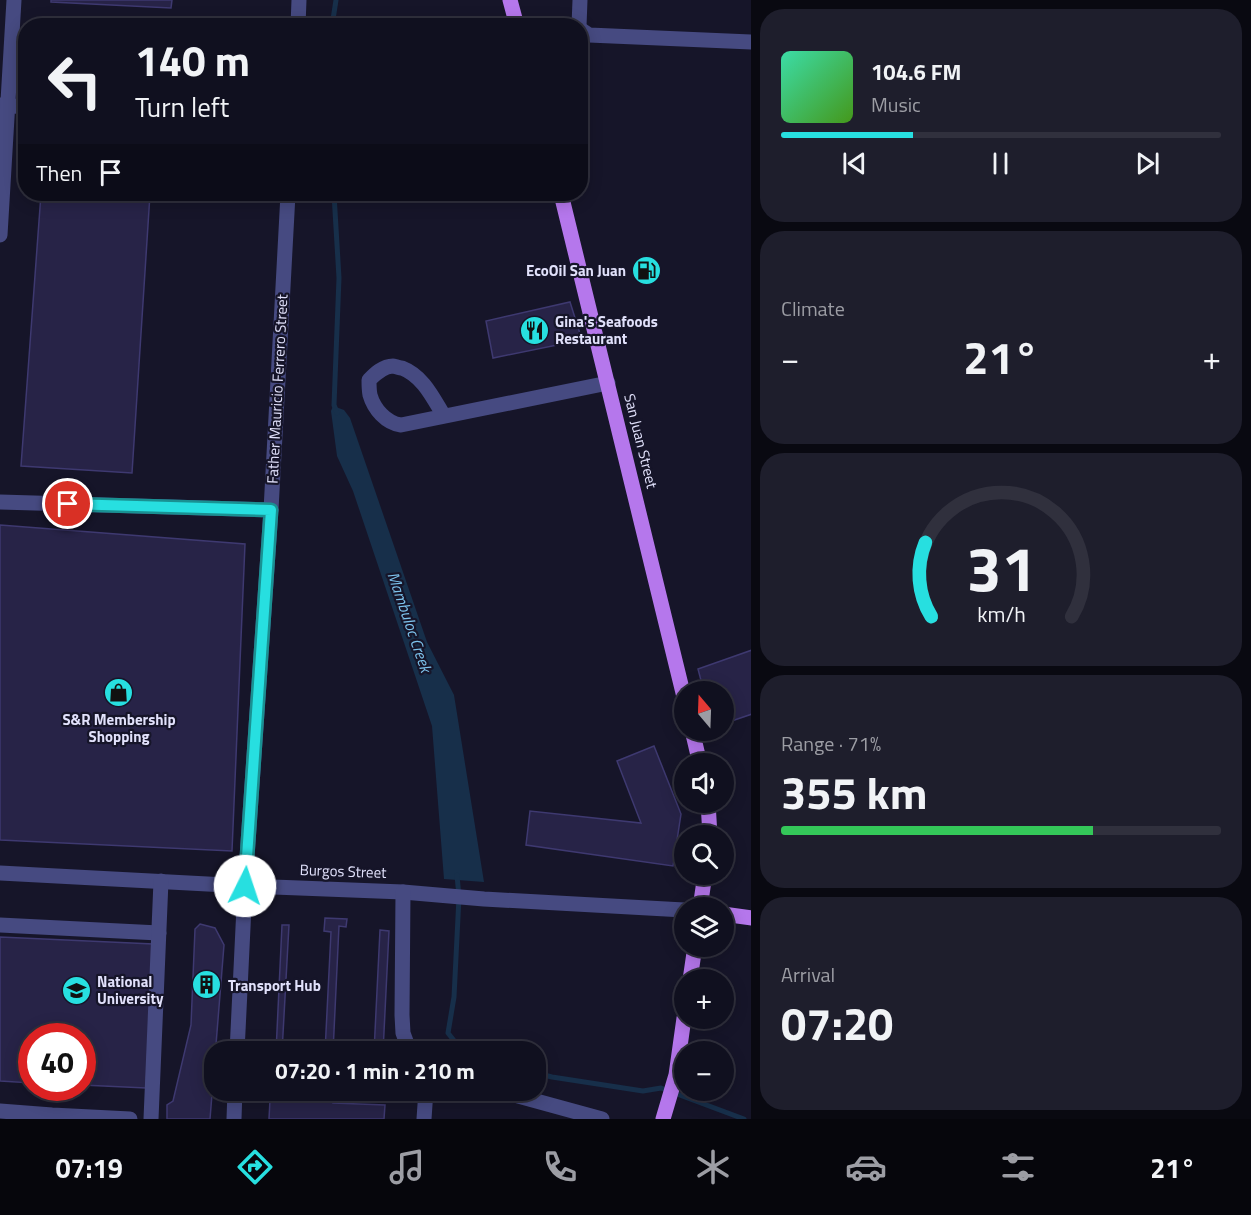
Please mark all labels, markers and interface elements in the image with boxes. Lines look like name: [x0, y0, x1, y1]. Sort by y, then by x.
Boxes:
text: 140 m: [135, 28, 250, 92]
icon: left: [36, 42, 114, 120]
text: 104.6 FM: [871, 55, 961, 89]
text: Turn left: [135, 86, 229, 127]
text: Music: [871, 89, 921, 120]
icon: previous: [838, 147, 871, 180]
icon: pause: [984, 147, 1017, 180]
icon: next: [1131, 147, 1164, 180]
text: Then: [36, 156, 82, 190]
icon: arrive: [94, 156, 127, 189]
fuel station icon: EcoOil San Juan: [631, 254, 663, 286]
place label: EcoOil San Juan: [526, 259, 626, 282]
street label: Father Mauricio Ferrero Street: [261, 293, 293, 484]
text: Climate: [781, 293, 845, 324]
place label: Gina's Seafoods Restaurant: [555, 310, 658, 350]
restaurant icon: Gina's Seafoods Restaurant: [518, 314, 550, 346]
text: 21°: [963, 323, 1039, 391]
text: −: [781, 333, 799, 383]
text: +: [1203, 333, 1221, 383]
street label: San Juan Street: [618, 391, 664, 491]
pin: [42, 478, 93, 529]
icon: arrive: [51, 487, 84, 520]
text: 31: [966, 520, 1036, 615]
water label: Mambuloc Creek: [382, 568, 439, 677]
text: km/h: [977, 598, 1025, 630]
shop icon: S&R Membership Shopping: [103, 676, 135, 708]
north arrow: [674, 681, 734, 741]
map controls: [674, 681, 734, 1101]
place label: S&R Membership Shopping: [62, 708, 176, 748]
text: Range · 71%: [781, 728, 881, 759]
button: sound: [674, 753, 734, 813]
text: 355 km: [781, 758, 927, 826]
button: search: [674, 825, 734, 885]
position arrow: [213, 854, 277, 918]
street label: Burgos Street: [299, 858, 388, 884]
button: layers: [674, 897, 734, 957]
text: Arrival: [781, 959, 835, 990]
building icon: Transport Hub: [191, 969, 223, 1001]
button: +: [674, 969, 734, 1029]
place label: National University: [97, 970, 164, 1010]
school or university icon: National University: [60, 974, 92, 1006]
place label: Transport Hub: [228, 974, 321, 997]
text: 07:20: [781, 989, 893, 1057]
speed limit sign: 40: [18, 1023, 96, 1101]
button: −: [674, 1041, 734, 1101]
text: 07:20 · 1 min · 210 m: [275, 1054, 475, 1088]
icon: directions: [234, 1146, 276, 1188]
icon: music: [386, 1146, 428, 1188]
icon: phone: [539, 1146, 581, 1188]
icon: climate: [692, 1146, 734, 1188]
icon: car: [845, 1146, 887, 1188]
icon: filters: [997, 1146, 1039, 1188]
text: 07:19: [55, 1147, 123, 1188]
text: 21°: [1150, 1147, 1196, 1188]

